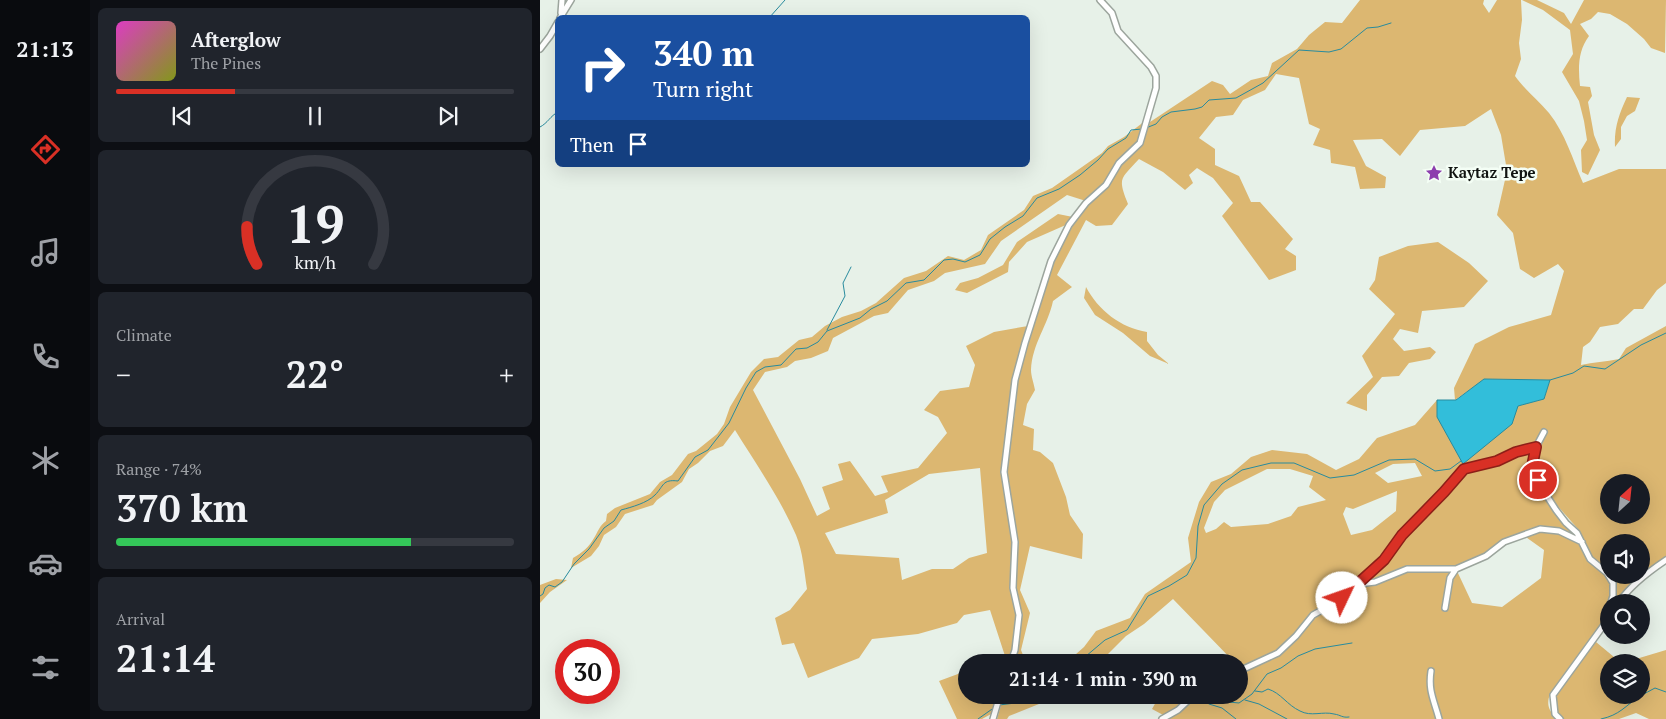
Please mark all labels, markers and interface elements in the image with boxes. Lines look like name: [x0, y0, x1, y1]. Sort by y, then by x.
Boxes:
text: Afterglow: [191, 27, 281, 52]
text: 340 m: [653, 30, 754, 76]
text: 21:13: [16, 34, 74, 63]
icon: right: [570, 35, 635, 100]
text: The Pines: [191, 52, 261, 74]
text: Turn right: [653, 74, 753, 103]
icon: previous: [168, 102, 196, 130]
icon: pause: [301, 102, 329, 130]
icon: next: [434, 102, 462, 130]
icon: arrive: [624, 130, 652, 158]
icon: directions: [28, 132, 63, 167]
text: Then: [570, 132, 614, 157]
place label: Kaytaz Tepe: [1448, 162, 1536, 182]
place icon: Kaytaz Tepe: [1424, 163, 1444, 183]
text: 19: [286, 189, 344, 258]
icon: music: [28, 235, 63, 270]
text: km/h: [294, 250, 336, 274]
text: Climate: [116, 324, 172, 346]
icon: phone: [28, 339, 63, 374]
text: 22°: [286, 349, 344, 399]
text: −: [116, 356, 131, 393]
text: +: [499, 356, 514, 393]
icon: climate: [28, 443, 63, 478]
text: Range · 74%: [116, 458, 202, 480]
pin: [1517, 459, 1559, 501]
icon: arrive: [1524, 466, 1552, 494]
north arrow: [1600, 474, 1650, 524]
map controls: [1600, 474, 1650, 704]
text: 370 km: [116, 483, 248, 533]
button: sound: [1600, 534, 1650, 584]
icon: car: [28, 546, 63, 581]
position arrow: [1315, 571, 1367, 623]
button: search: [1600, 594, 1650, 644]
text: Arrival: [116, 608, 165, 630]
text: 21:14: [116, 633, 215, 683]
speed limit sign: 30: [555, 639, 620, 704]
icon: filters: [28, 650, 63, 685]
button: layers: [1600, 654, 1650, 704]
text: 21:14 · 1 min · 390 m: [1009, 666, 1197, 691]

